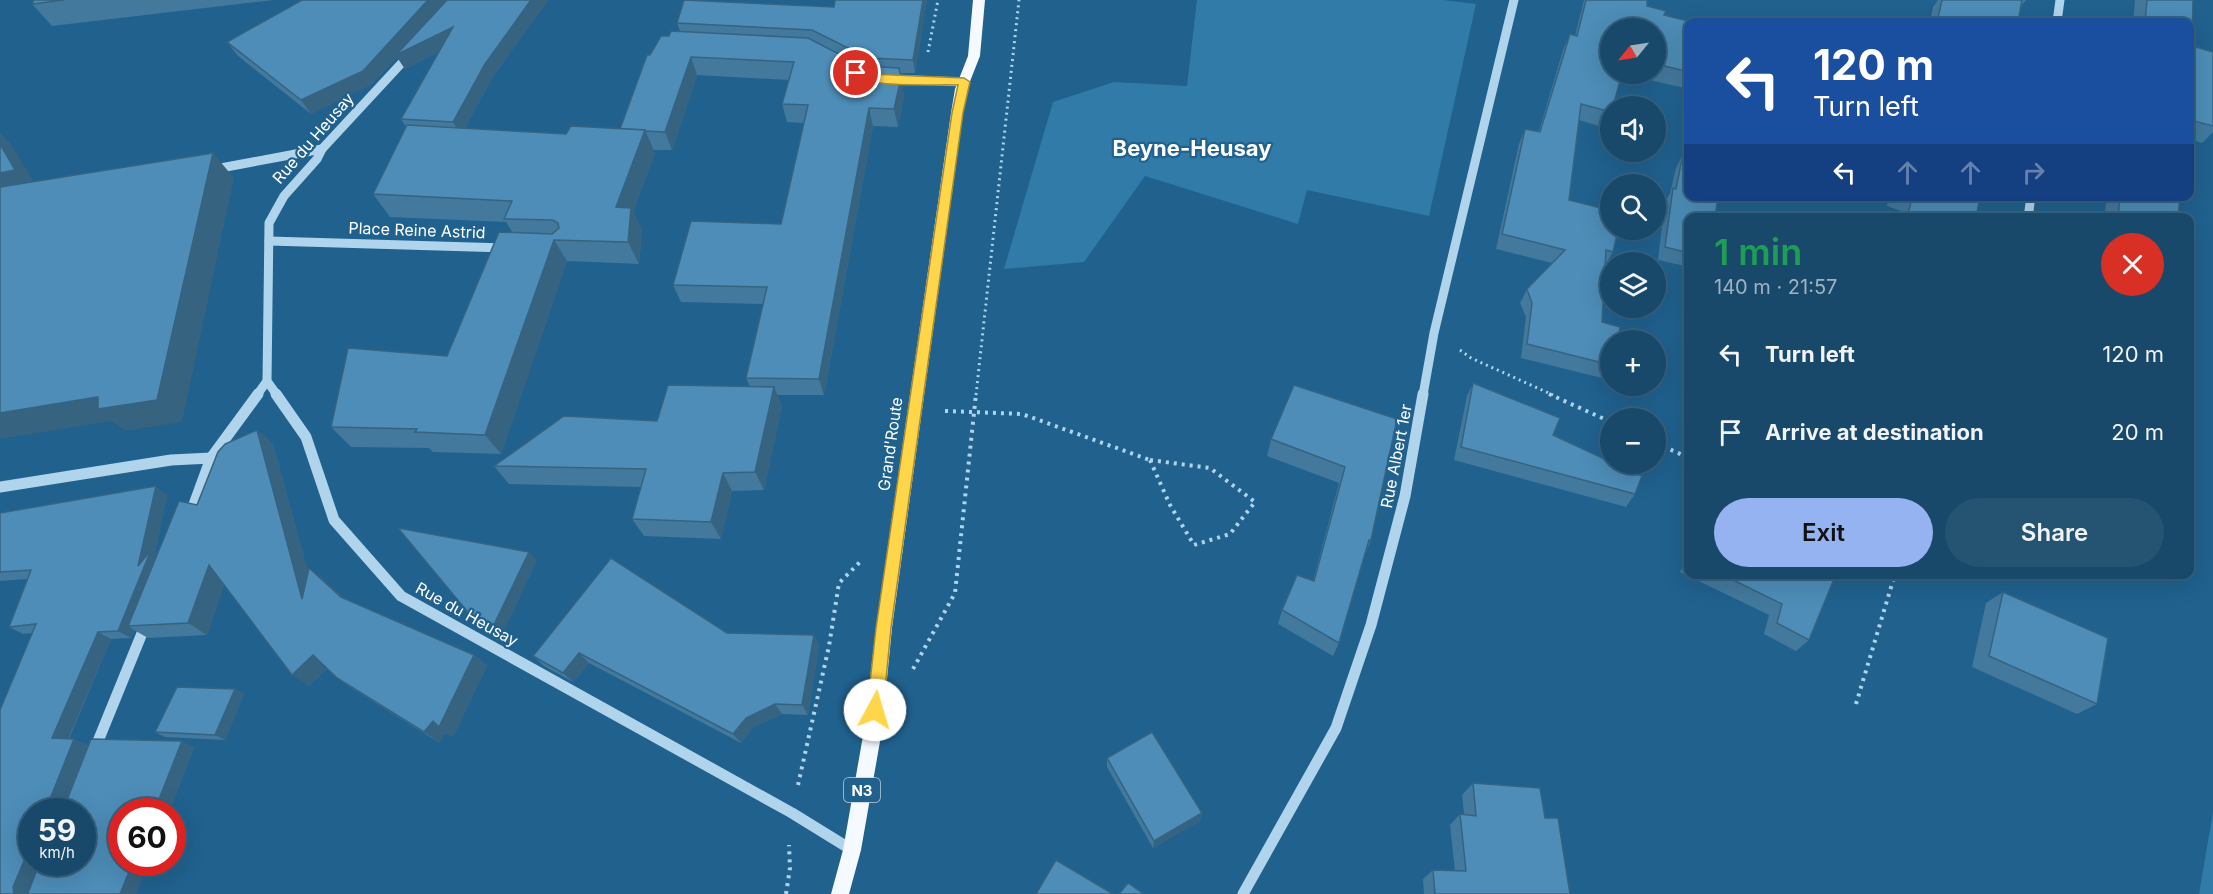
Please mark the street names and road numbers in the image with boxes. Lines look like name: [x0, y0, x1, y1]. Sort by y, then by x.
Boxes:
street label: Rue du Heusay: [268, 88, 358, 188]
street label: Place Reine Astrid: [348, 218, 486, 242]
street label: Grand'Route: [874, 396, 906, 492]
street label: Rue Albert 1er: [1376, 402, 1416, 510]
street label: Rue du Heusay: [412, 578, 522, 650]
road number: N3: [844, 778, 880, 802]

